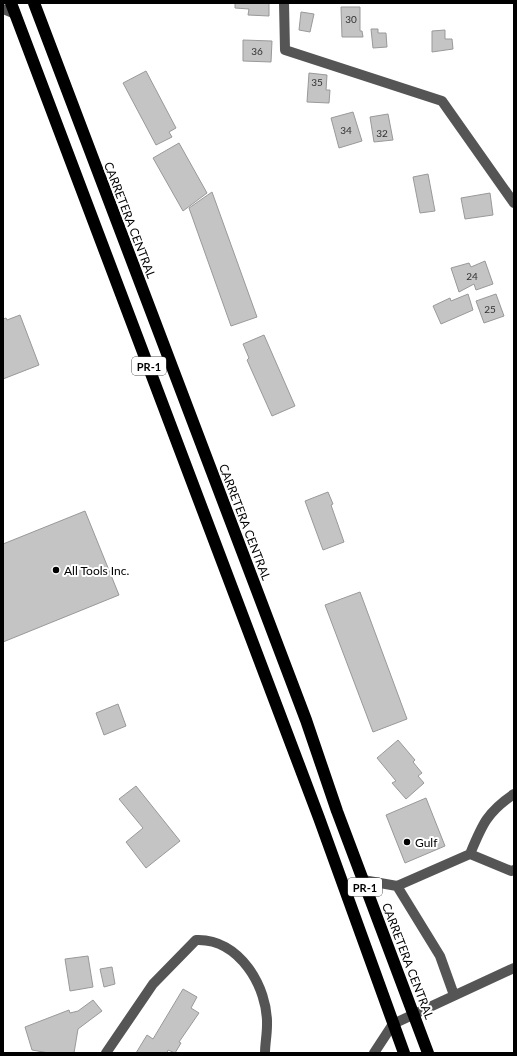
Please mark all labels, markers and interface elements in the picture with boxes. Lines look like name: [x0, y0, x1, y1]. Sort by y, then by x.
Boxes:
house number: 30: [345, 13, 357, 25]
house number: 36: [251, 45, 263, 57]
house number: 35: [311, 76, 323, 88]
house number: 34: [340, 124, 352, 136]
house number: 32: [376, 127, 388, 139]
street label: CARRETERA CENTRAL: [101, 160, 159, 280]
house number: 24: [466, 270, 478, 282]
house number: 25: [484, 303, 496, 315]
road number: PR-1: [132, 357, 166, 375]
street label: CARRETERA CENTRAL: [216, 462, 274, 582]
place label: All Tools Inc.: [64, 563, 130, 578]
marker: All Tools Inc.: [51, 565, 61, 575]
place label: Gulf: [415, 835, 438, 850]
marker: Gulf: [402, 837, 412, 847]
road number: PR-1: [348, 878, 382, 896]
street label: CARRETERA CENTRAL: [379, 901, 437, 1021]

